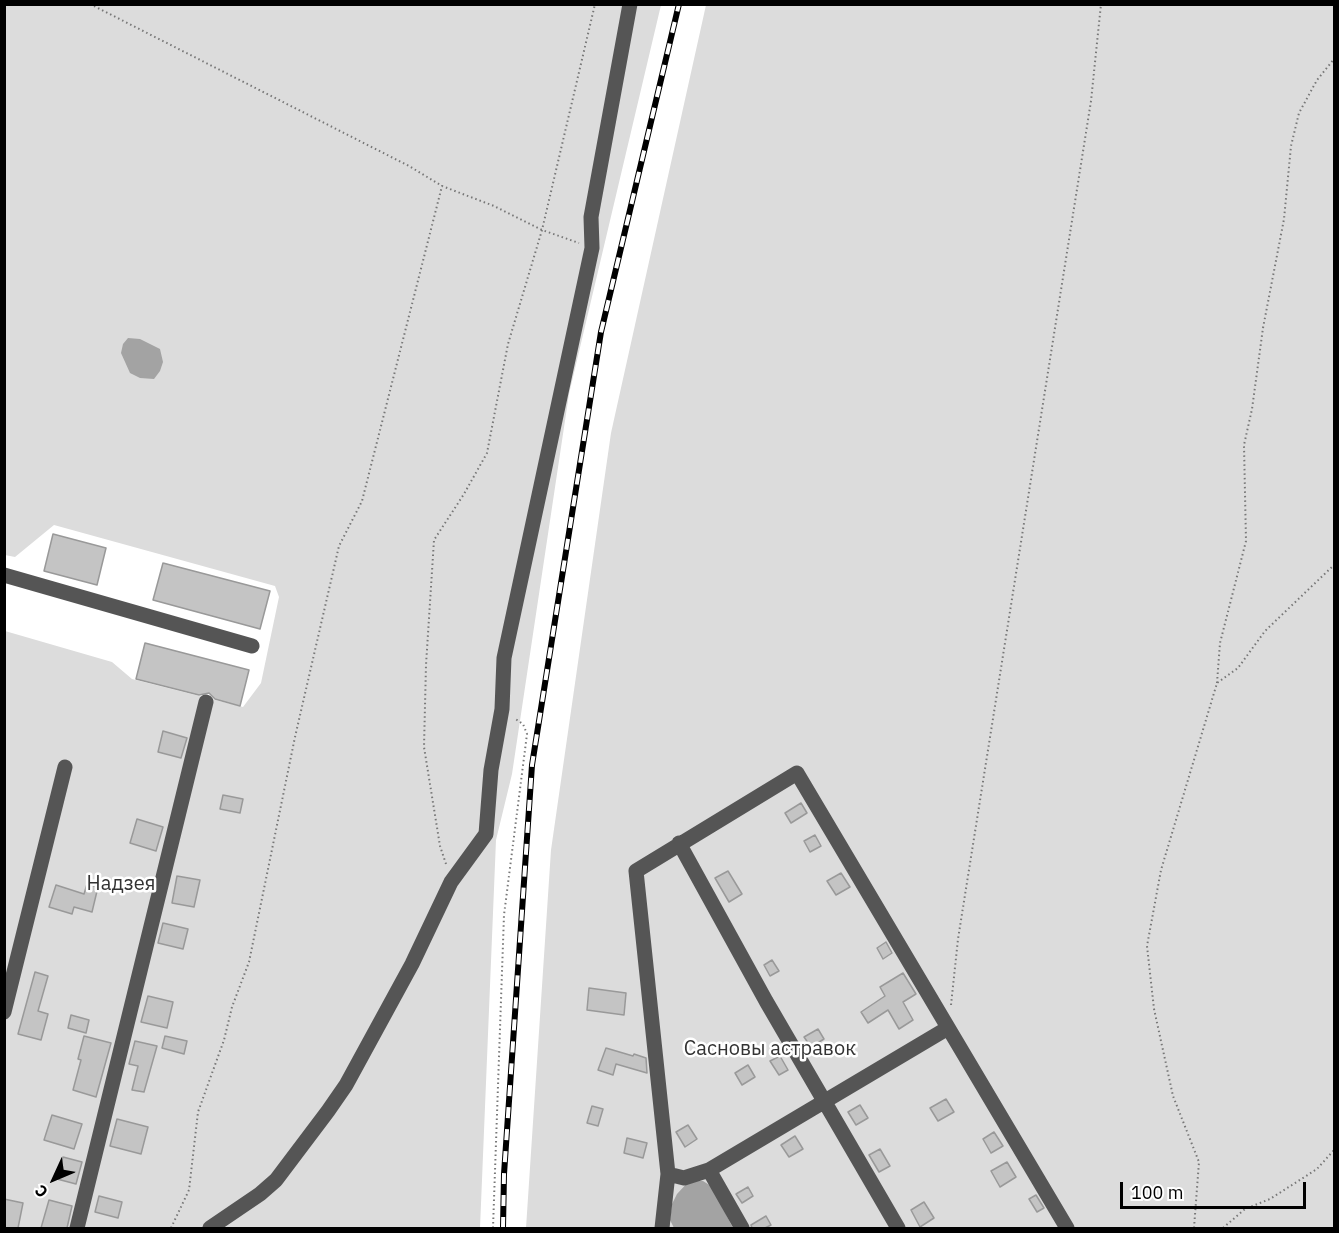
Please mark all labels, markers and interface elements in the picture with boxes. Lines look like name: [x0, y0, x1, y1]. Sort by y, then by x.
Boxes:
park label: Надзея: [87, 872, 155, 896]
park label: Сасновы астравок: [684, 1037, 856, 1061]
north arrow: [24, 1149, 84, 1209]
scale bar: [1123, 1170, 1309, 1208]
text: С: [30, 1181, 52, 1202]
text: 100 m: [1131, 1181, 1183, 1204]

